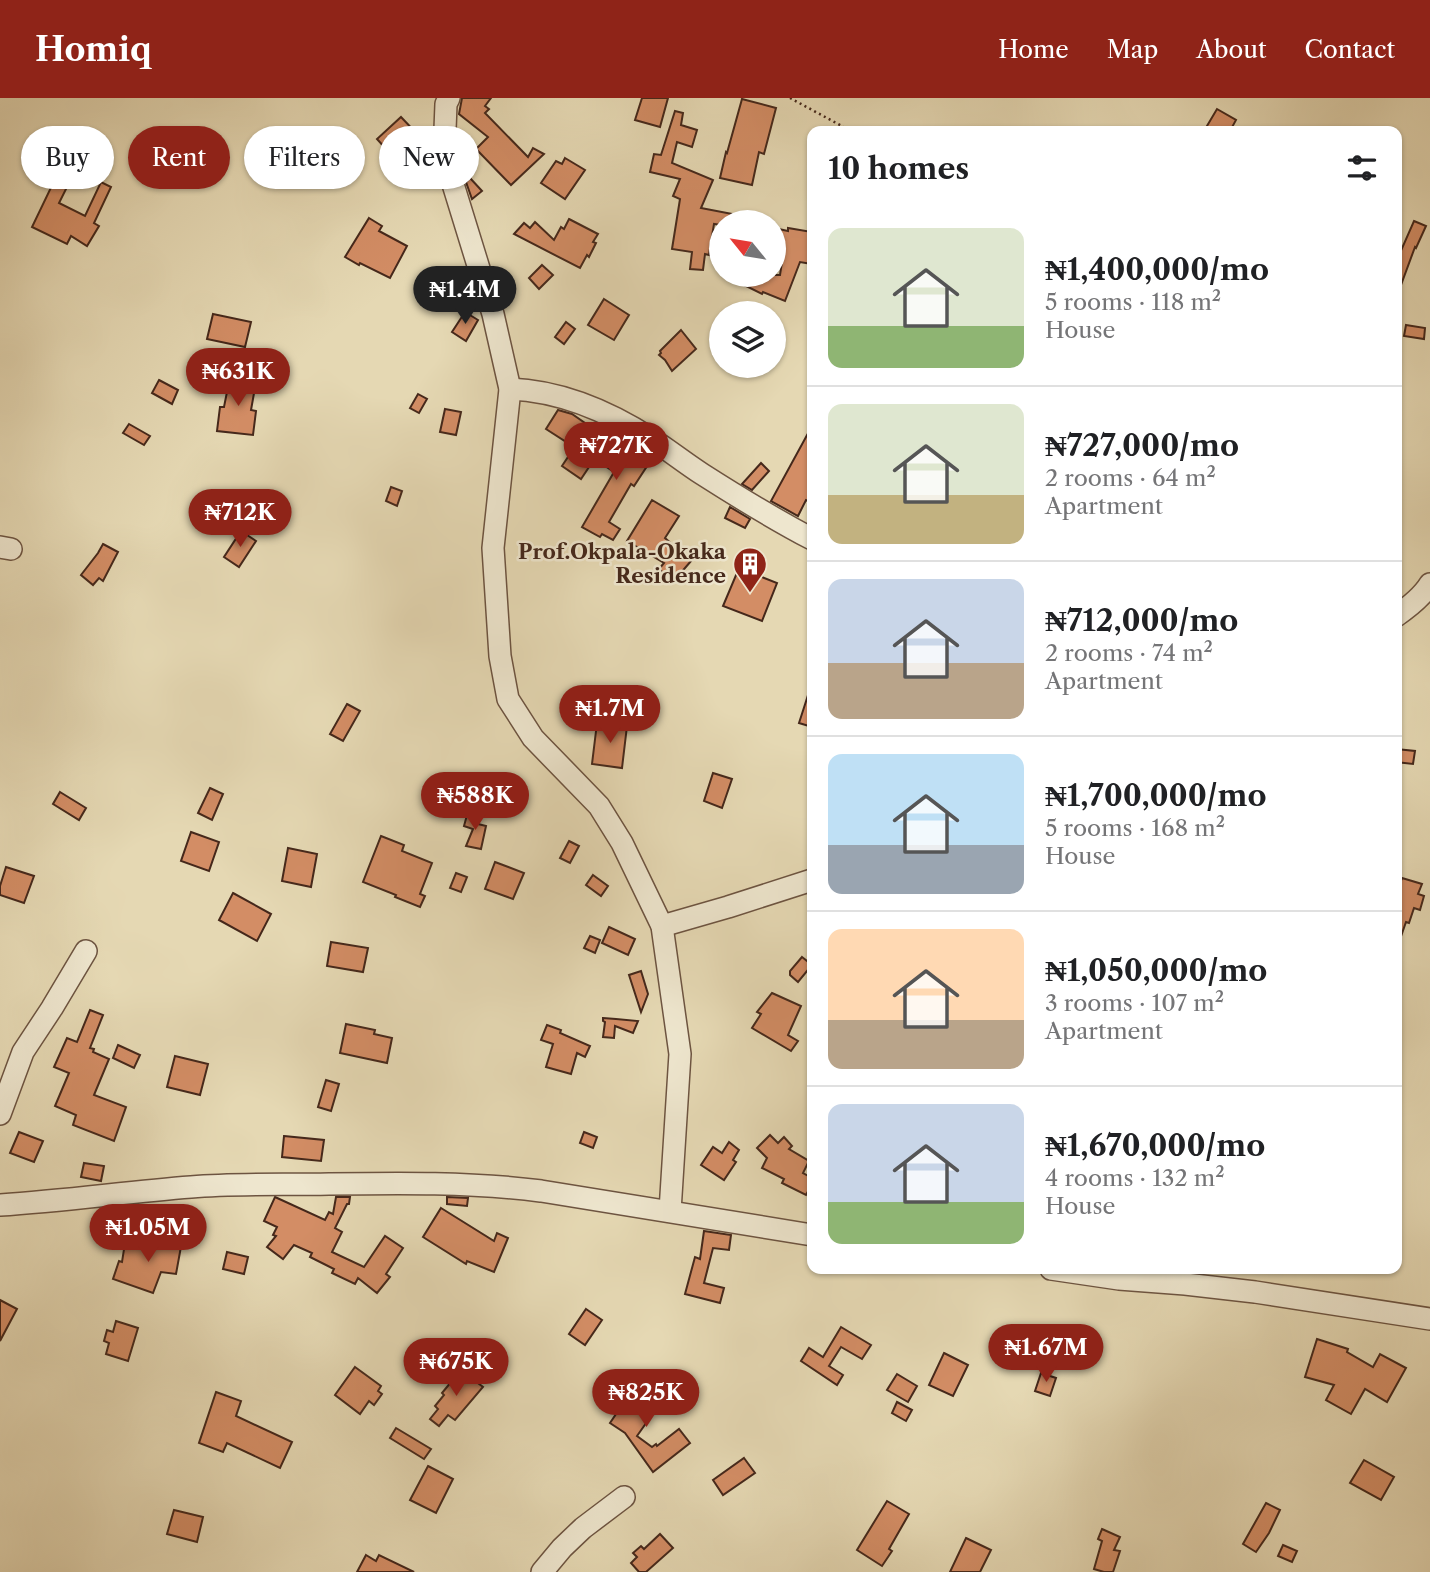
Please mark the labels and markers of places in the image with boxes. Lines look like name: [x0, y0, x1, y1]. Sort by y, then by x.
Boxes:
pin: ₦1.4M: [416, 266, 514, 326]
pin: ₦631K: [189, 348, 287, 408]
pin: ₦727K: [567, 422, 665, 482]
pin: ₦712K: [191, 490, 289, 549]
place label: Prof.Okpala-Okaka Residence: [518, 539, 727, 588]
building icon: Prof.Okpala-Okaka Residence: [731, 545, 769, 594]
pin: ₦1.7M: [561, 686, 659, 745]
pin: ₦588K: [426, 772, 524, 832]
pin: ₦1.05M: [91, 1204, 205, 1264]
pin: ₦1.67M: [989, 1324, 1103, 1384]
pin: ₦675K: [407, 1338, 505, 1398]
pin: ₦825K: [597, 1370, 695, 1429]

